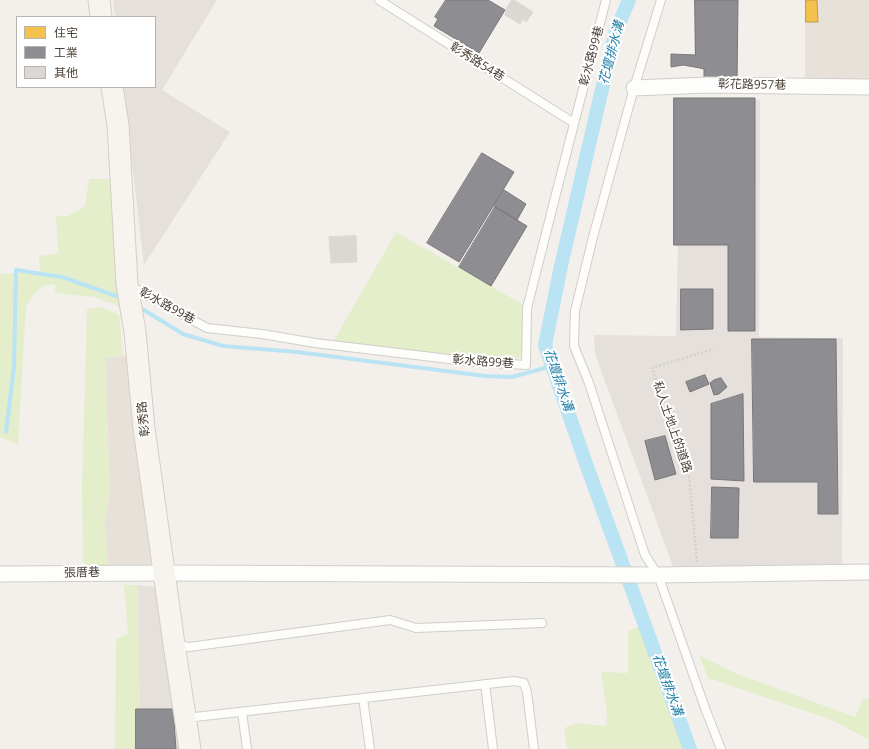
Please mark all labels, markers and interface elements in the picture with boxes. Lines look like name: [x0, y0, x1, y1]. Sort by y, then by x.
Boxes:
legend: [16, 16, 156, 88]
water label: 花壇排水溝: [596, 20, 628, 86]
text: 住宅: [54, 24, 78, 41]
street label: 彰水路99巷: [577, 24, 607, 88]
street label: 彰秀路54巷: [447, 40, 507, 84]
text: 工業: [54, 44, 78, 61]
text: 其他: [54, 64, 78, 81]
street label: 彰花路957巷: [718, 77, 786, 93]
street label: 彰水路99巷: [137, 285, 197, 327]
water label: 花壇排水溝: [540, 347, 576, 413]
street label: 彰水路99巷: [452, 353, 514, 371]
street label: 私人土地上的道路: [650, 379, 694, 475]
street label: 彰秀路: [135, 400, 153, 438]
street label: 張厝巷: [64, 565, 100, 581]
water label: 花壇排水溝: [649, 652, 685, 718]

